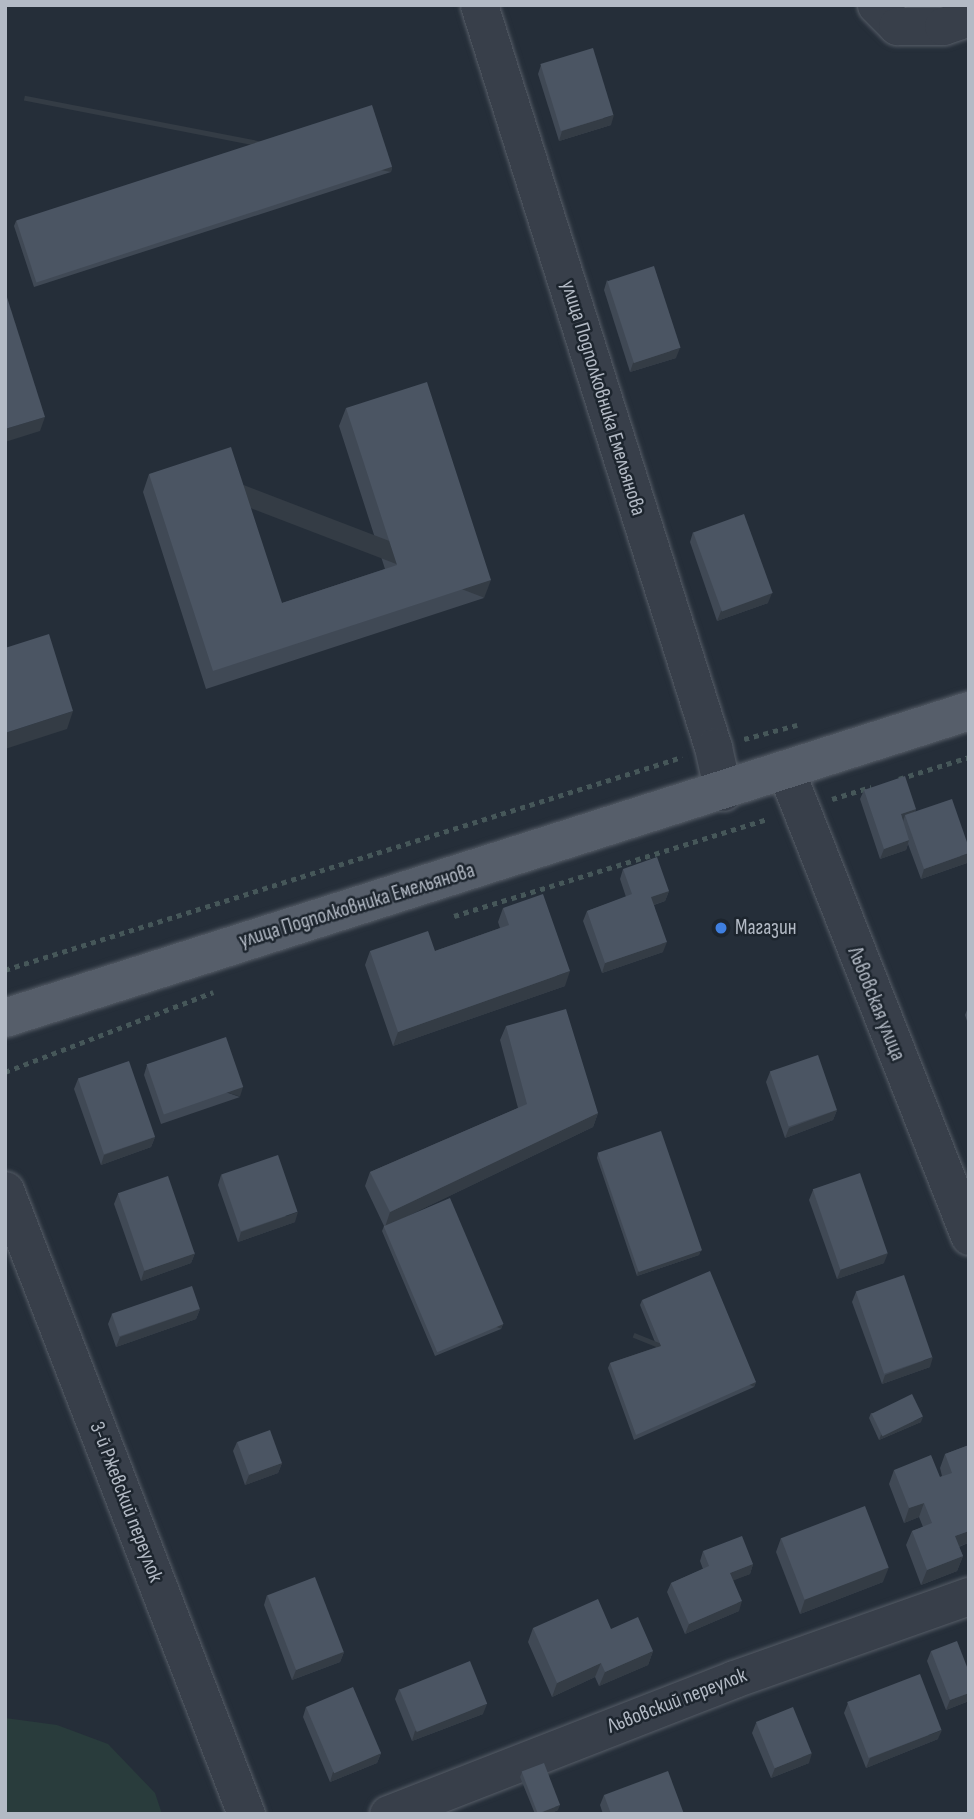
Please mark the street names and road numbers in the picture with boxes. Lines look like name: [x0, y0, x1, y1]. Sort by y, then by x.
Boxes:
street label: улица Подполковника Емельянова: [555, 277, 651, 519]
street label: улица Подполковника Емельянова: [236, 858, 478, 954]
street label: Львовская улица: [842, 944, 910, 1064]
street label: 3-й Ржевский переулок: [84, 1418, 168, 1586]
street label: Львовский переулок: [604, 1663, 750, 1739]

